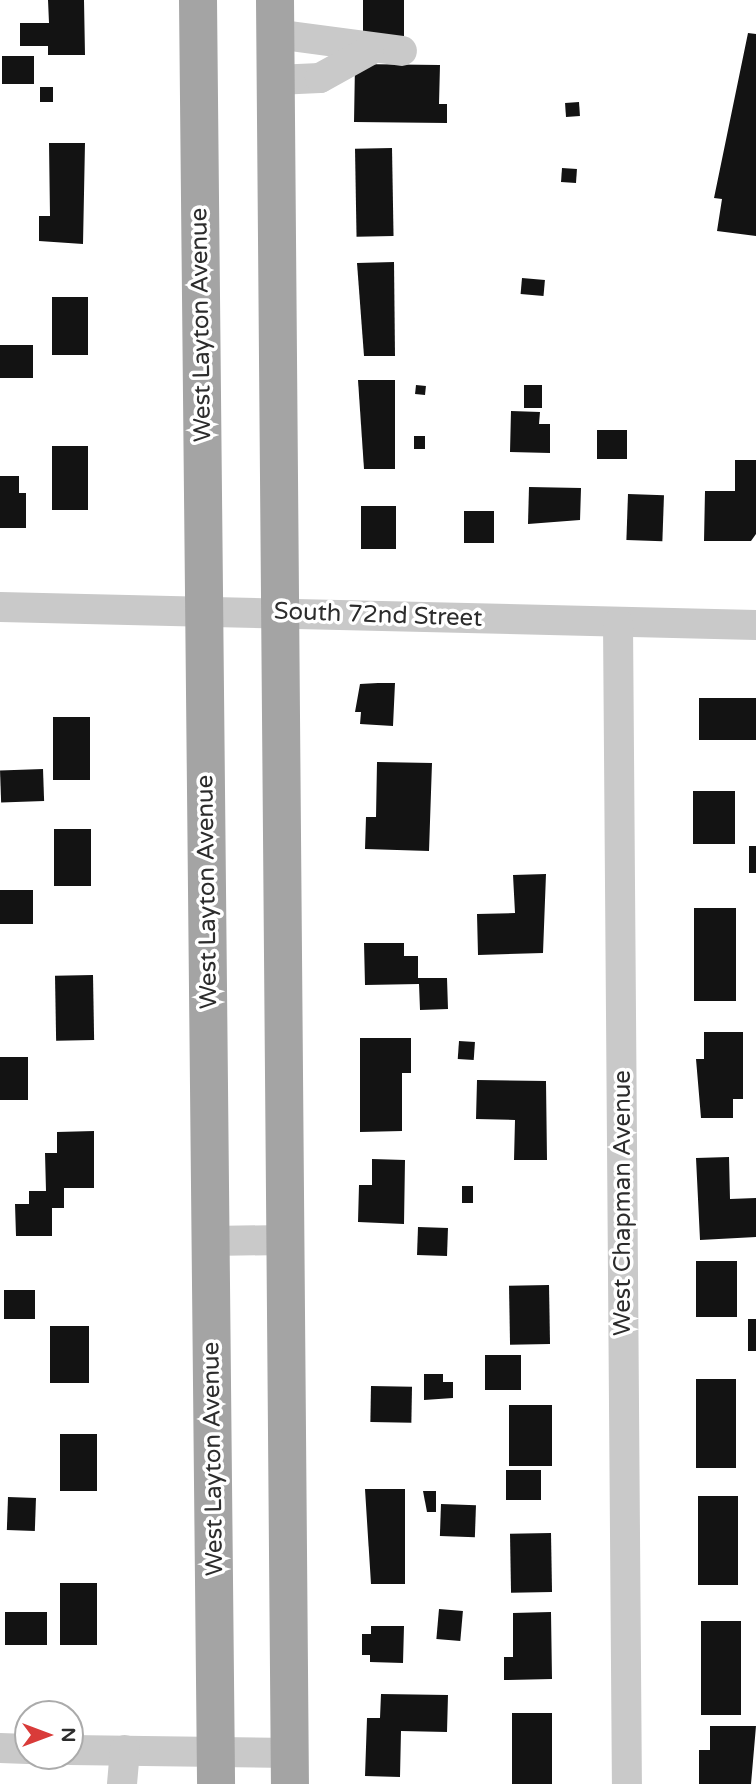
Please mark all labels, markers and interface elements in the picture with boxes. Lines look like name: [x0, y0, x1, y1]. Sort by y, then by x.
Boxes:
street label: West Layton Avenue: [185, 208, 217, 442]
street label: South 72nd Street: [273, 597, 483, 633]
street label: West Layton Avenue: [191, 775, 223, 1009]
street label: West Chapman Avenue: [609, 1070, 637, 1336]
street label: West Layton Avenue: [197, 1342, 229, 1576]
north arrow: [14, 1700, 84, 1770]
text: N: [57, 1727, 79, 1743]

